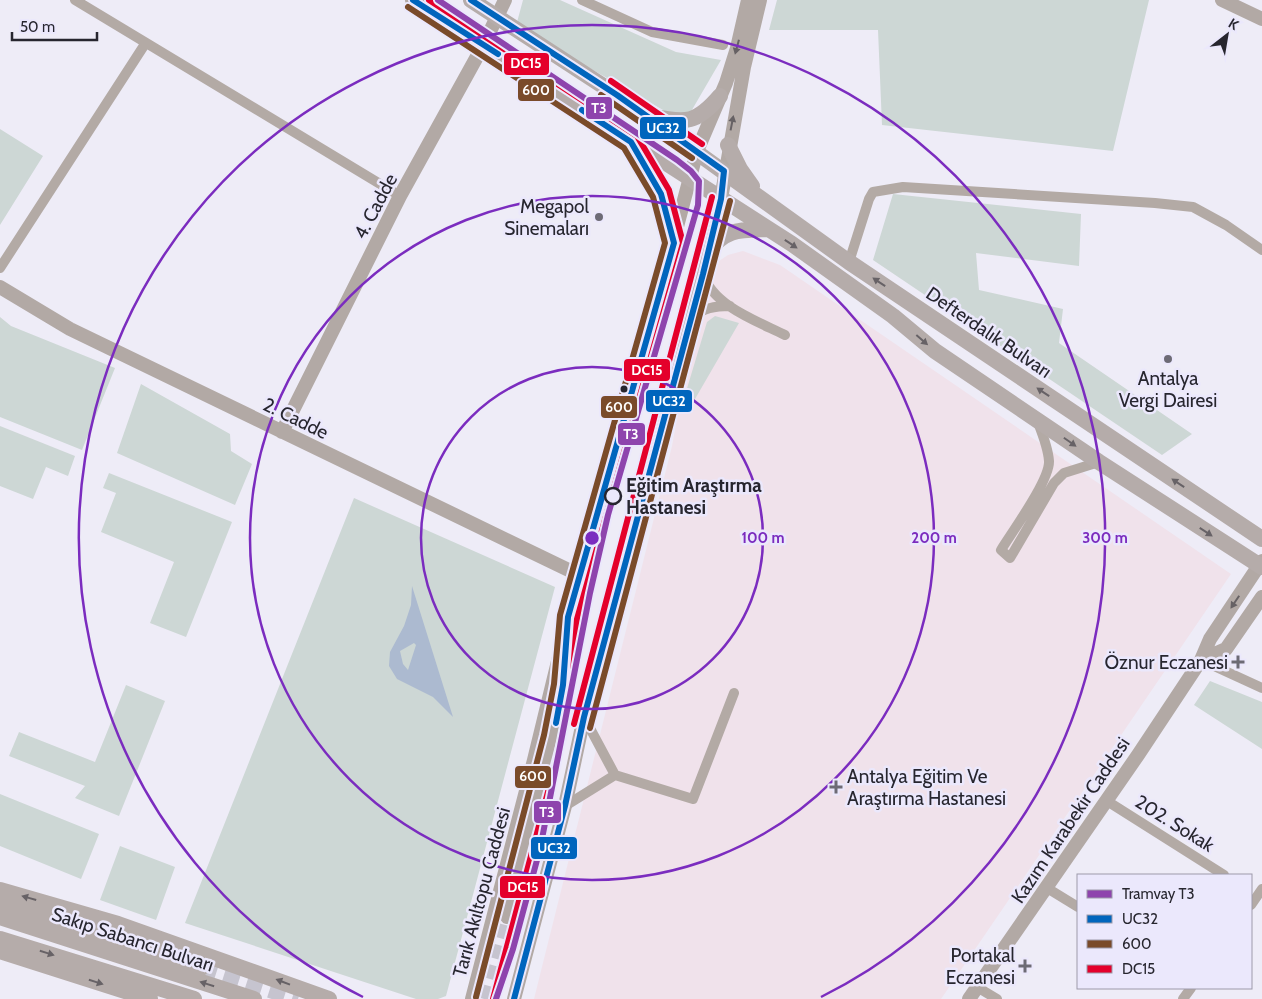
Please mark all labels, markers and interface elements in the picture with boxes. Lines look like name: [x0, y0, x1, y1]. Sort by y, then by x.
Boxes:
scale bar: [12, 10, 98, 42]
north arrow: [1202, 10, 1252, 60]
text: K: [1225, 14, 1242, 34]
text: 50 m: [20, 18, 55, 36]
one-way arrow: [733, 40, 741, 55]
line badge: DC15: [503, 52, 550, 76]
text: DC15: [510, 54, 542, 72]
line badge: 600: [517, 78, 555, 102]
text: 600: [522, 81, 550, 99]
line badge: T3: [585, 96, 613, 120]
text: T3: [591, 99, 607, 117]
one-way arrow: [729, 114, 737, 130]
line badge: UC32: [639, 116, 687, 140]
text: UC32: [646, 119, 680, 137]
street label: 4. Cadde: [349, 169, 402, 243]
place label: Megapol Sinemaları: [504, 195, 590, 240]
marker: Megapol Sinemaları: [593, 211, 605, 223]
one-way arrow: [784, 239, 798, 249]
one-way arrow: [873, 277, 886, 287]
street label: Defterdalık Bulvarı: [922, 282, 1056, 383]
one-way arrow: [915, 335, 928, 346]
marker: Antalya Vergi Dairesi: [1162, 353, 1174, 365]
line badge: DC15: [623, 358, 671, 382]
text: DC15: [631, 361, 663, 379]
place label: Antalya Vergi Dairesi: [1119, 367, 1217, 412]
unlabelled marker: [619, 384, 629, 394]
one-way arrow: [1036, 387, 1050, 397]
line badge: UC32: [645, 389, 693, 413]
text: UC32: [652, 392, 686, 410]
street label: 2. Cadde: [259, 393, 332, 444]
line badge: 600: [600, 395, 638, 419]
text: 600: [605, 398, 633, 416]
line badge: T3: [617, 422, 646, 446]
text: T3: [623, 425, 639, 443]
one-way arrow: [1063, 437, 1077, 447]
place label: Eğitim Araştırma Hastanesi: [626, 474, 762, 519]
one-way arrow: [1171, 478, 1185, 488]
marker: Eğitim Araştırma Hastanesi: [604, 487, 622, 505]
one-way arrow: [1199, 527, 1212, 537]
centre of rings: [583, 529, 601, 547]
text: 100 m: [741, 529, 785, 547]
text: 200 m: [911, 529, 957, 547]
text: 300 m: [1082, 529, 1128, 547]
one-way arrow: [1230, 595, 1240, 609]
place label: Öznur Eczanesi: [1105, 651, 1228, 674]
marker: Öznur Eczanesi: [1232, 656, 1244, 668]
street label: Kazım Karabekir Caddesi: [1006, 733, 1135, 908]
line badge: 600: [514, 765, 552, 789]
place label: Antalya Eğitim Ve Araştırma Hastanesi: [847, 765, 1006, 810]
text: 600: [519, 767, 547, 785]
marker: Antalya Eğitim Ve Araştırma Hastanesi: [829, 780, 843, 794]
street label: 202. Sokak: [1131, 790, 1219, 857]
line badge: T3: [533, 800, 562, 824]
text: T3: [539, 803, 555, 821]
street label: Tarık Akıltopu Caddesi: [448, 805, 515, 979]
line badge: UC32: [530, 836, 578, 860]
text: UC32: [537, 839, 571, 857]
legend: [1077, 874, 1252, 989]
line badge: DC15: [499, 875, 546, 899]
text: DC15: [507, 878, 539, 896]
text: Tramvay T3: [1122, 885, 1195, 903]
one-way arrow: [22, 894, 37, 902]
street label: Sakıp Sabancı Bulvarı: [49, 902, 217, 977]
text: UC32: [1122, 910, 1158, 928]
text: 600: [1122, 935, 1151, 953]
place label: Portakal Eczanesi: [946, 944, 1016, 989]
one-way arrow: [39, 950, 54, 958]
marker: Portakal Eczanesi: [1019, 960, 1031, 972]
text: DC15: [1122, 960, 1155, 978]
one-way arrow: [275, 978, 290, 986]
one-way arrow: [89, 979, 104, 986]
one-way arrow: [200, 980, 215, 987]

